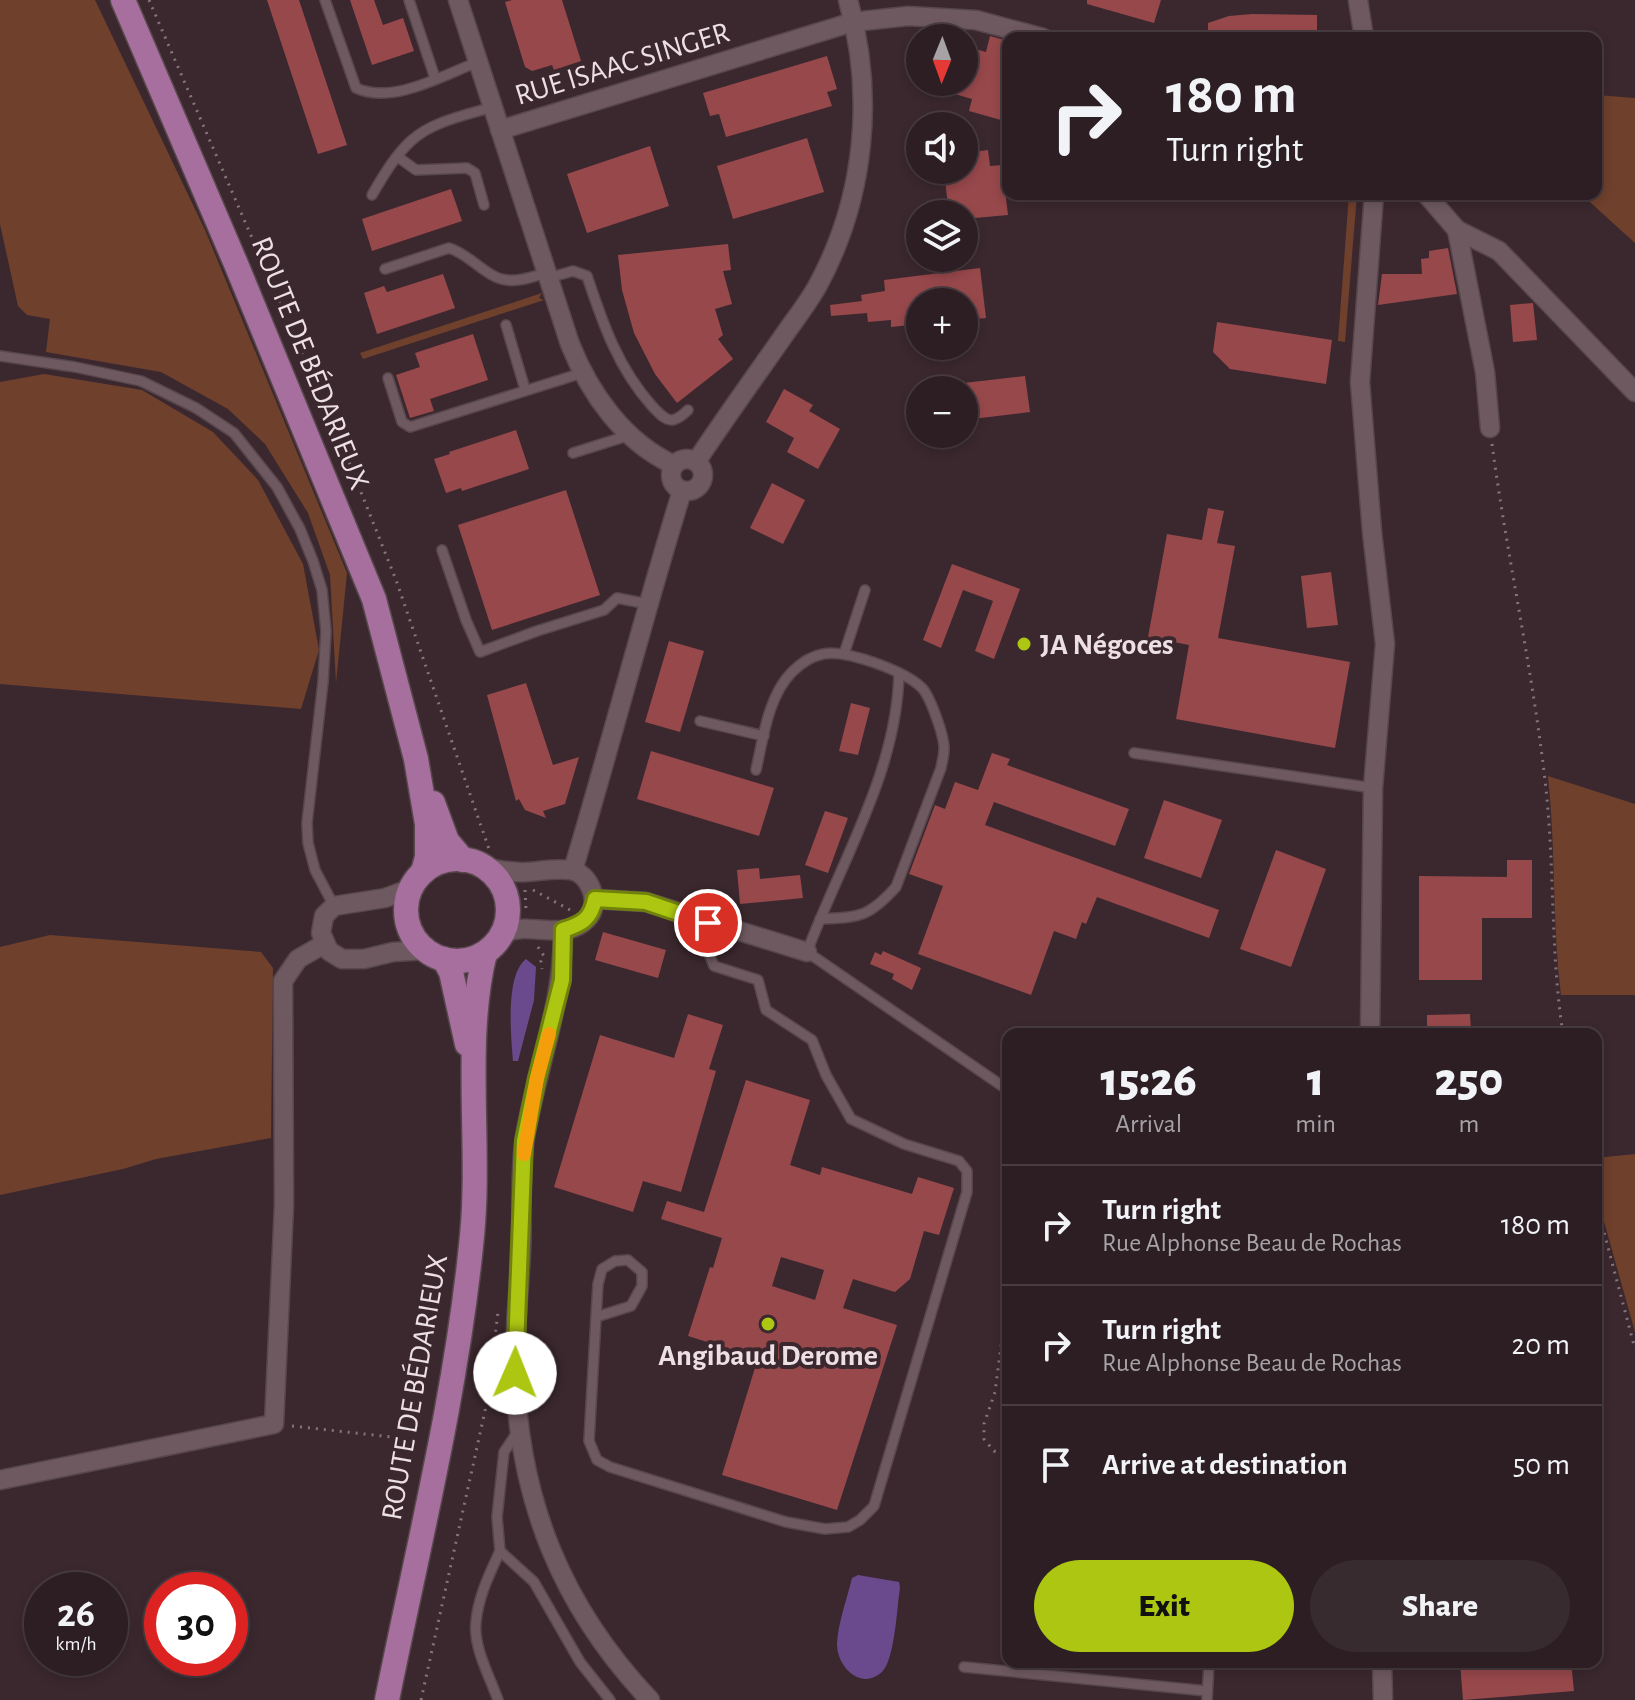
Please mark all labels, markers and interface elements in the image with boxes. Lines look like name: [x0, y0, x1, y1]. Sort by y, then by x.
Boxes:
street label: RUE ISAAC SINGER: [511, 17, 733, 111]
north arrow: [906, 24, 978, 96]
map controls: [906, 24, 978, 448]
icon: right: [1034, 64, 1138, 168]
text: 180 m: [1166, 67, 1297, 123]
button: sound: [906, 112, 978, 184]
text: Turn right: [1166, 132, 1303, 168]
button: layers: [906, 200, 978, 272]
street label: ROUTE DE BÉDARIEUX: [246, 232, 376, 494]
button: +: [906, 288, 978, 360]
button: −: [906, 376, 978, 448]
place label: JA Négoces: [1040, 630, 1174, 660]
marker: JA Négoces: [1015, 635, 1033, 653]
pin: [674, 889, 742, 957]
icon: arrive: [686, 901, 730, 945]
text: 15:26: [1101, 1057, 1197, 1105]
text: 1: [1307, 1057, 1324, 1105]
text: 250: [1434, 1057, 1503, 1105]
text: Arrival: [1115, 1111, 1182, 1137]
text: min: [1295, 1111, 1336, 1137]
text: m: [1458, 1111, 1479, 1137]
text: Turn right: [1102, 1195, 1221, 1225]
icon: right: [1034, 1203, 1078, 1247]
text: 180 m: [1501, 1210, 1570, 1240]
text: Rue Alphonse Beau de Rochas: [1102, 1230, 1402, 1256]
street label: ROUTE DE BÉDARIEUX: [375, 1251, 453, 1523]
marker: Angibaud Derome: [759, 1315, 777, 1333]
text: Turn right: [1102, 1315, 1221, 1345]
icon: right: [1034, 1323, 1078, 1367]
text: 20 m: [1512, 1330, 1570, 1360]
position arrow: [473, 1331, 557, 1415]
place label: Angibaud Derome: [658, 1341, 878, 1371]
text: Rue Alphonse Beau de Rochas: [1102, 1350, 1402, 1376]
icon: arrive: [1034, 1443, 1078, 1487]
text: Arrive at destination: [1102, 1450, 1348, 1480]
text: 50 m: [1513, 1450, 1570, 1480]
button: Exit: [1034, 1560, 1294, 1652]
button: Share: [1310, 1560, 1570, 1652]
speed limit sign: 30: [144, 1572, 248, 1676]
text: 26: [57, 1594, 95, 1634]
text: km/h: [55, 1634, 97, 1654]

